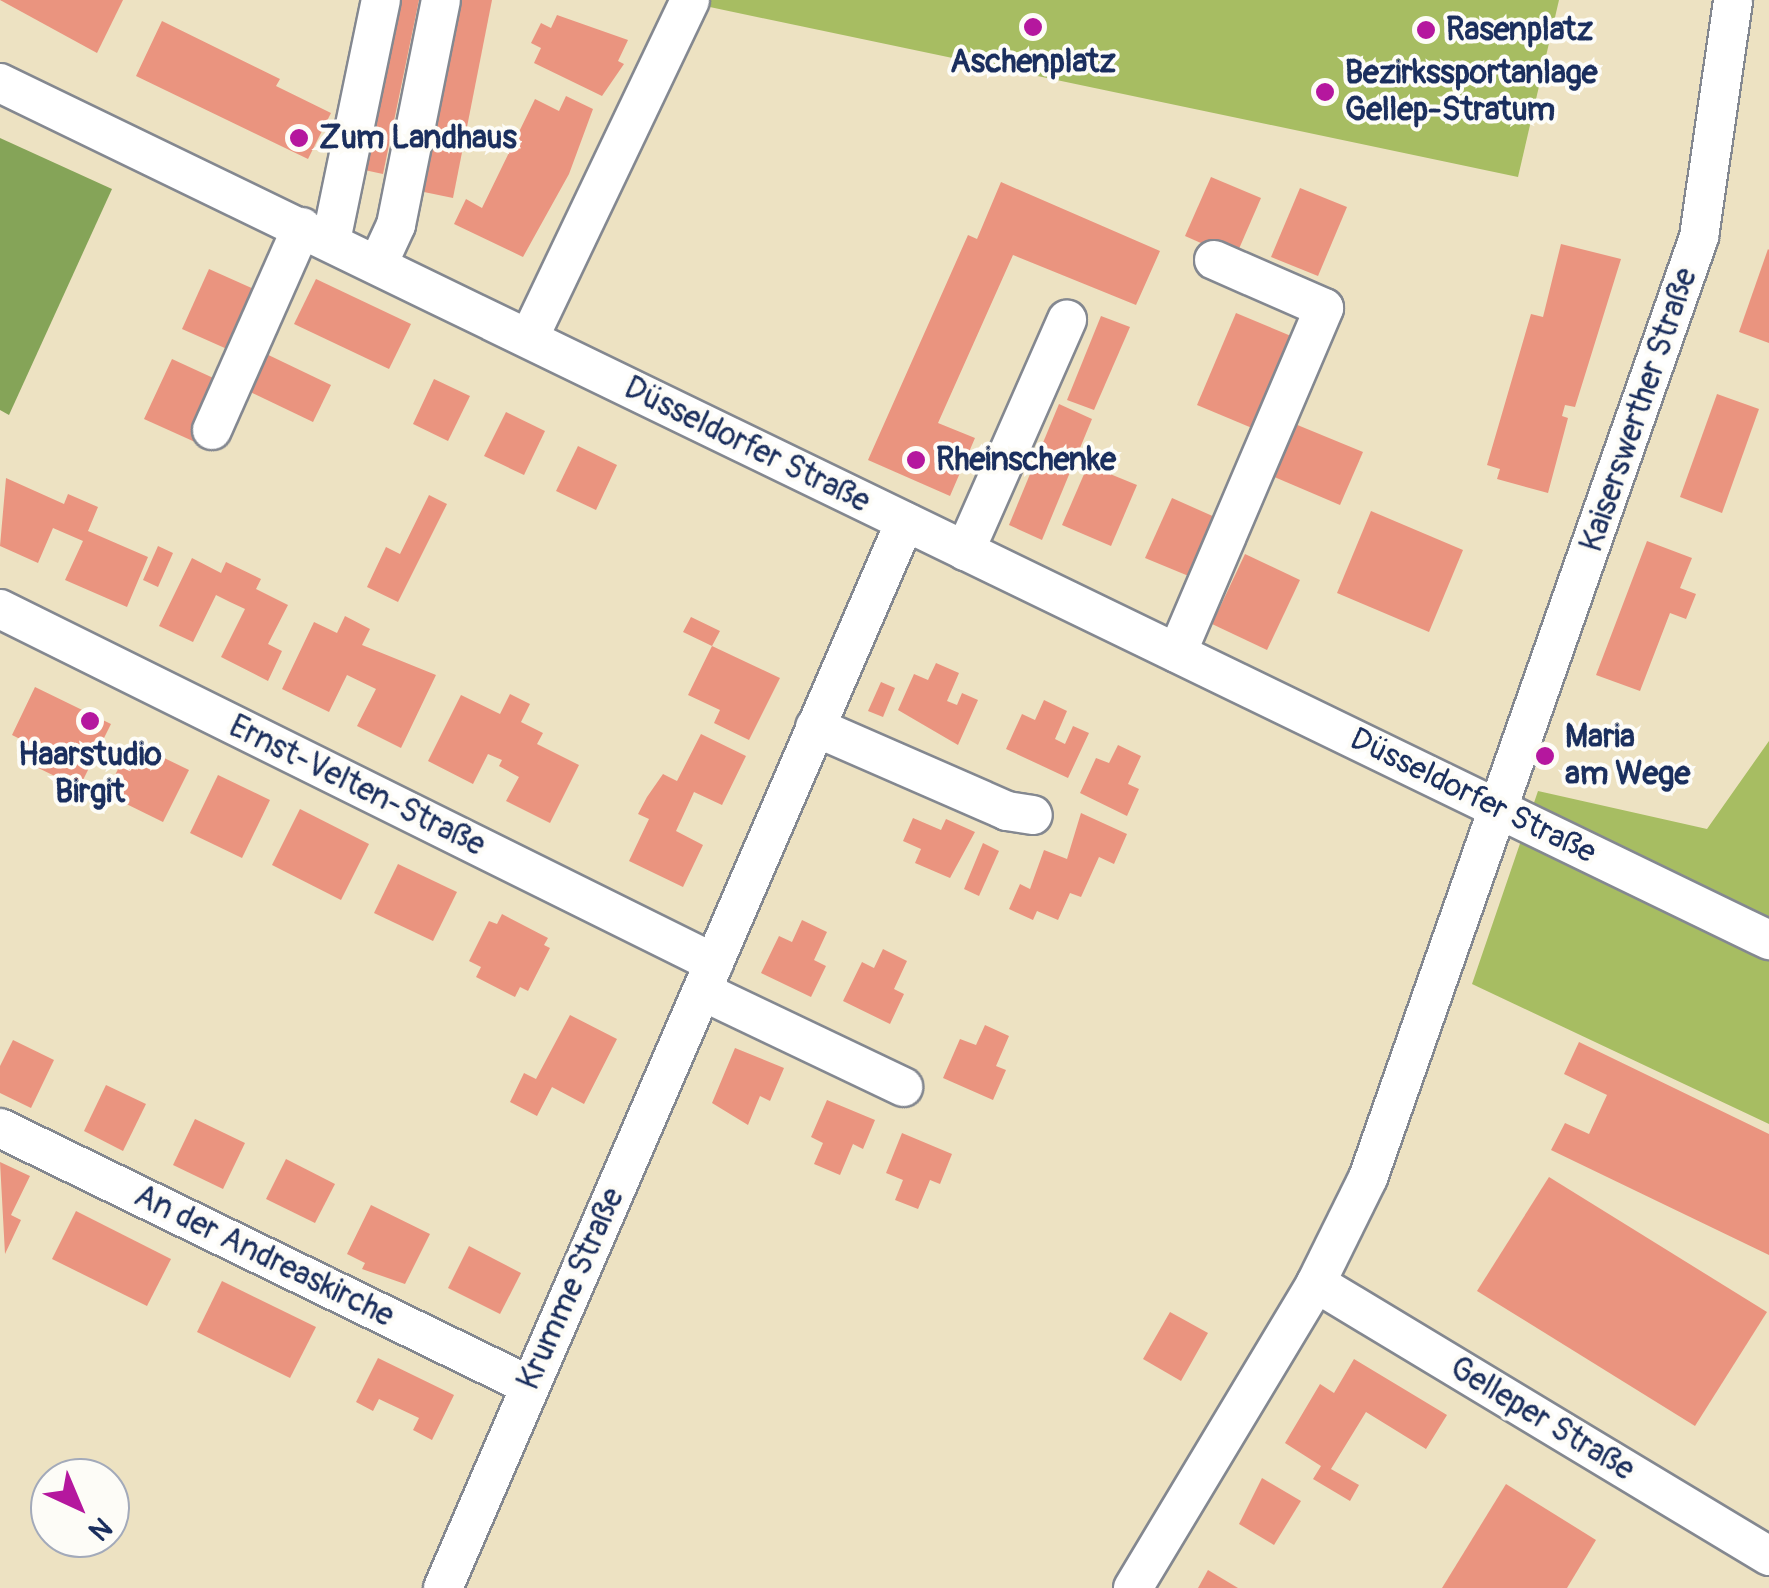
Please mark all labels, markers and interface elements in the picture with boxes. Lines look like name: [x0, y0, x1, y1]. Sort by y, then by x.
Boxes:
place label: Rasenplatz: [1446, 11, 1593, 49]
marker: Aschenplatz: [1022, 16, 1044, 38]
marker: Rasenplatz: [1415, 19, 1437, 41]
place label: Aschenplatz: [950, 43, 1116, 81]
place label: Bezirkssportanlage Gellep-Stratum: [1345, 55, 1598, 130]
marker: Bezirkssportanlage Gellep-Stratum: [1314, 81, 1336, 103]
place label: Zum Landhaus: [319, 119, 517, 157]
marker: Zum Landhaus: [288, 127, 310, 149]
street label: Kaiserswerther Straße: [1572, 263, 1706, 557]
street label: Düsseldorfer Straße: [618, 369, 876, 521]
place label: Rheinschenke: [936, 441, 1116, 479]
marker: Rheinschenke: [905, 449, 927, 471]
street label: Ernst-Velten-Straße: [223, 707, 491, 865]
marker: Haarstudio Birgit: [79, 710, 101, 732]
place label: Maria am Wege: [1565, 719, 1690, 794]
street label: Düsseldorfer Straße: [1344, 720, 1602, 872]
place label: Haarstudio Birgit: [18, 737, 162, 812]
marker: Maria am Wege: [1534, 745, 1556, 767]
street label: An der Andreaskirche: [128, 1177, 400, 1335]
street label: Krumme Straße: [509, 1182, 633, 1396]
street label: Gelleper Straße: [1443, 1349, 1641, 1489]
north arrow: [30, 1458, 130, 1558]
text: N: [81, 1509, 119, 1548]

